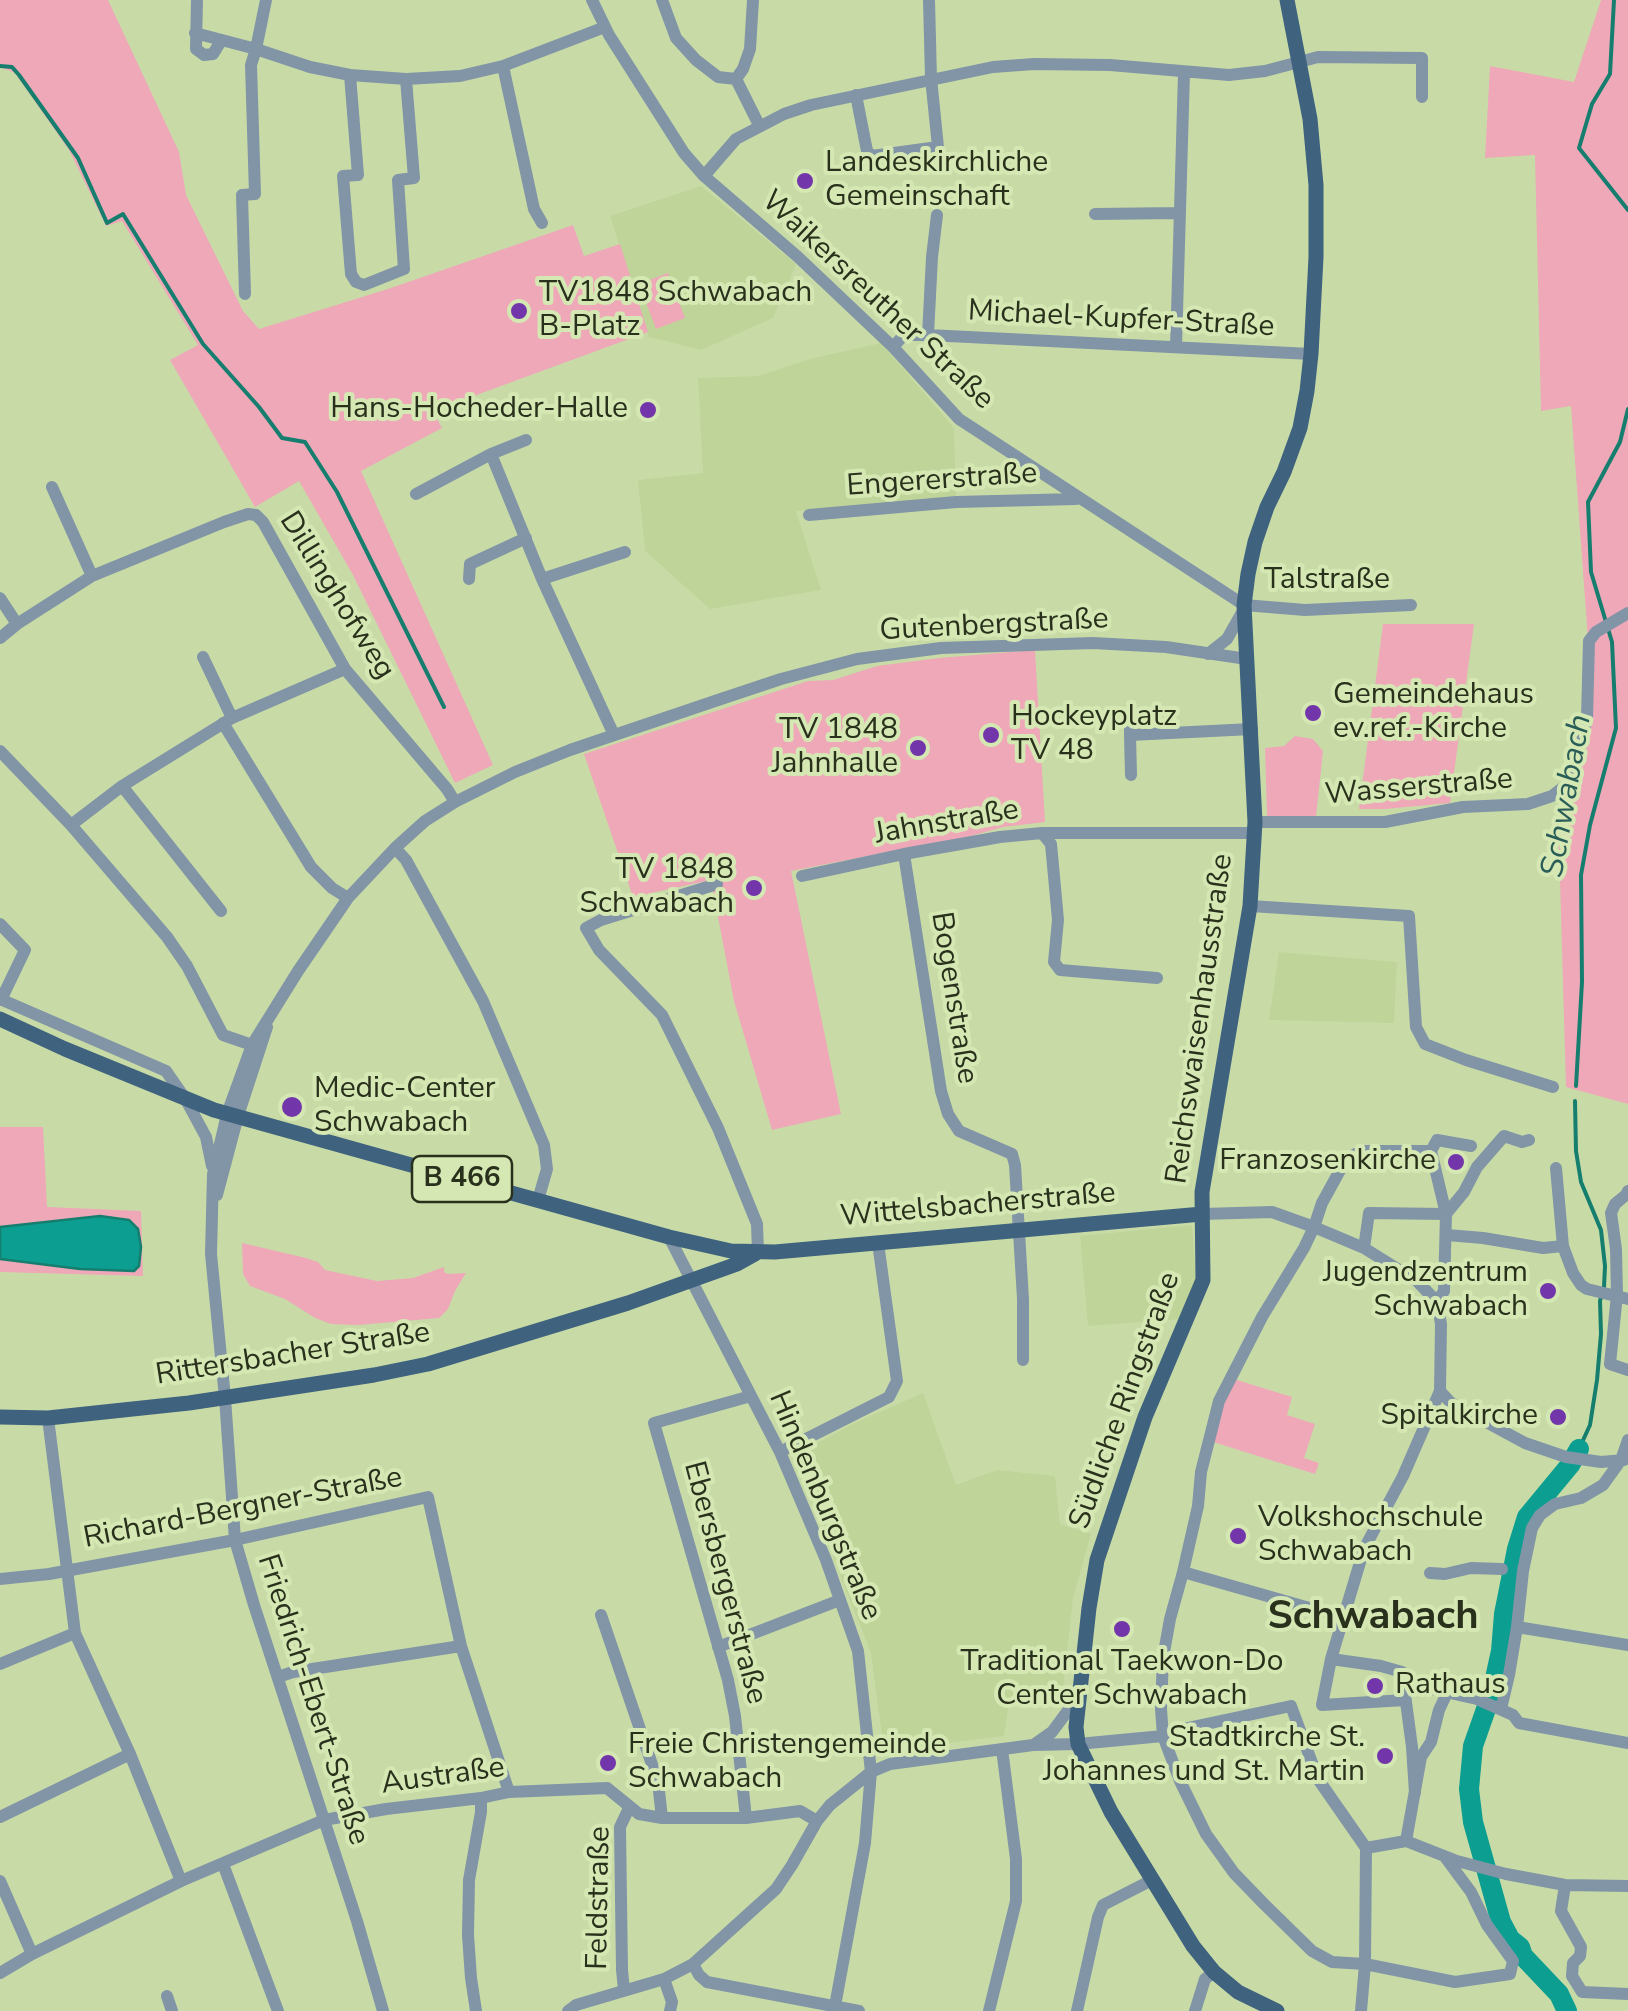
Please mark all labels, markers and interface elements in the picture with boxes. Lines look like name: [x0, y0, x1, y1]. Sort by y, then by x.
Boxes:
place label: Landeskirchliche Gemeinschaft: [825, 146, 1048, 216]
marker: Landeskirchliche Gemeinschaft: [794, 170, 816, 192]
street label: Waikersreuther Straße: [753, 184, 1001, 418]
place label: TV1848 Schwabach B-Platz: [539, 276, 812, 346]
street label: Michael-Kupfer-Straße: [967, 294, 1275, 346]
marker: TV1848 Schwabach B-Platz: [508, 300, 530, 322]
place label: Hans-Hocheder-Halle: [330, 392, 628, 428]
marker: Hans-Hocheder-Halle: [637, 399, 659, 421]
street label: Engererstraße: [846, 456, 1038, 506]
street label: Dillinghofweg: [270, 506, 402, 686]
street label: Talstraße: [1264, 563, 1390, 599]
street label: Gutenbergstraße: [879, 602, 1109, 650]
place label: Gemeindehaus ev.ref.-Kirche: [1333, 678, 1534, 748]
place label: Hockeyplatz TV 48: [1011, 700, 1177, 770]
marker: Gemeindehaus ev.ref.-Kirche: [1302, 702, 1324, 724]
water label: Schwabach: [1535, 712, 1601, 880]
place label: TV 1848 Jahnhalle: [772, 713, 898, 784]
marker: Hockeyplatz TV 48: [980, 724, 1002, 746]
marker: TV 1848 Jahnhalle: [907, 737, 929, 759]
street label: Wasserstraße: [1324, 762, 1514, 814]
street label: Jahnstraße: [872, 793, 1022, 853]
street label: Reichswaisenhausstraße: [1160, 852, 1242, 1186]
place label: TV 1848 Schwabach: [580, 853, 734, 924]
marker: TV 1848 Schwabach: [743, 877, 765, 899]
street label: Bogenstraße: [922, 910, 984, 1086]
place label: Medic-Center Schwabach: [314, 1072, 496, 1142]
marker: Medic-Center Schwabach: [279, 1094, 305, 1120]
place label: Franzosenkirche: [1219, 1144, 1436, 1180]
marker: Franzosenkirche: [1445, 1151, 1467, 1173]
road number: B 466: [412, 1156, 512, 1202]
street label: Wittelsbacherstraße: [839, 1176, 1117, 1236]
place label: Jugendzentrum Schwabach: [1323, 1256, 1528, 1326]
street label: Südliche Ringstraße: [1063, 1268, 1189, 1534]
marker: Jugendzentrum Schwabach: [1537, 1280, 1559, 1302]
street label: Rittersbacher Straße: [153, 1316, 433, 1394]
street label: Hindenburgstraße: [759, 1386, 889, 1626]
place label: Spitalkirche: [1380, 1399, 1538, 1435]
marker: Spitalkirche: [1547, 1406, 1569, 1428]
street label: Ebersbergerstraße: [674, 1458, 774, 1708]
street label: Richard-Bergner-Straße: [81, 1460, 405, 1558]
place label: Volkshochschule Schwabach: [1258, 1501, 1483, 1572]
marker: Volkshochschule Schwabach: [1227, 1525, 1249, 1547]
street label: Friedrich-Ebert-Straße: [248, 1550, 376, 1850]
district label: Schwabach: [1267, 1594, 1479, 1642]
marker: Traditional Taekwon-Do Center Schwabach: [1111, 1618, 1133, 1640]
place label: Traditional Taekwon-Do Center Schwabach: [961, 1645, 1283, 1716]
place label: Rathaus: [1395, 1668, 1506, 1704]
marker: Rathaus: [1364, 1675, 1386, 1697]
place label: Stadtkirche St. Johannes und St. Martin: [1043, 1721, 1365, 1792]
place label: Freie Christengemeinde Schwabach: [628, 1728, 946, 1798]
marker: Stadtkirche St. Johannes und St. Martin: [1374, 1745, 1396, 1767]
street label: Austraße: [379, 1751, 507, 1803]
marker: Freie Christengemeinde Schwabach: [597, 1752, 619, 1774]
street label: Feldstraße: [581, 1826, 619, 1970]

